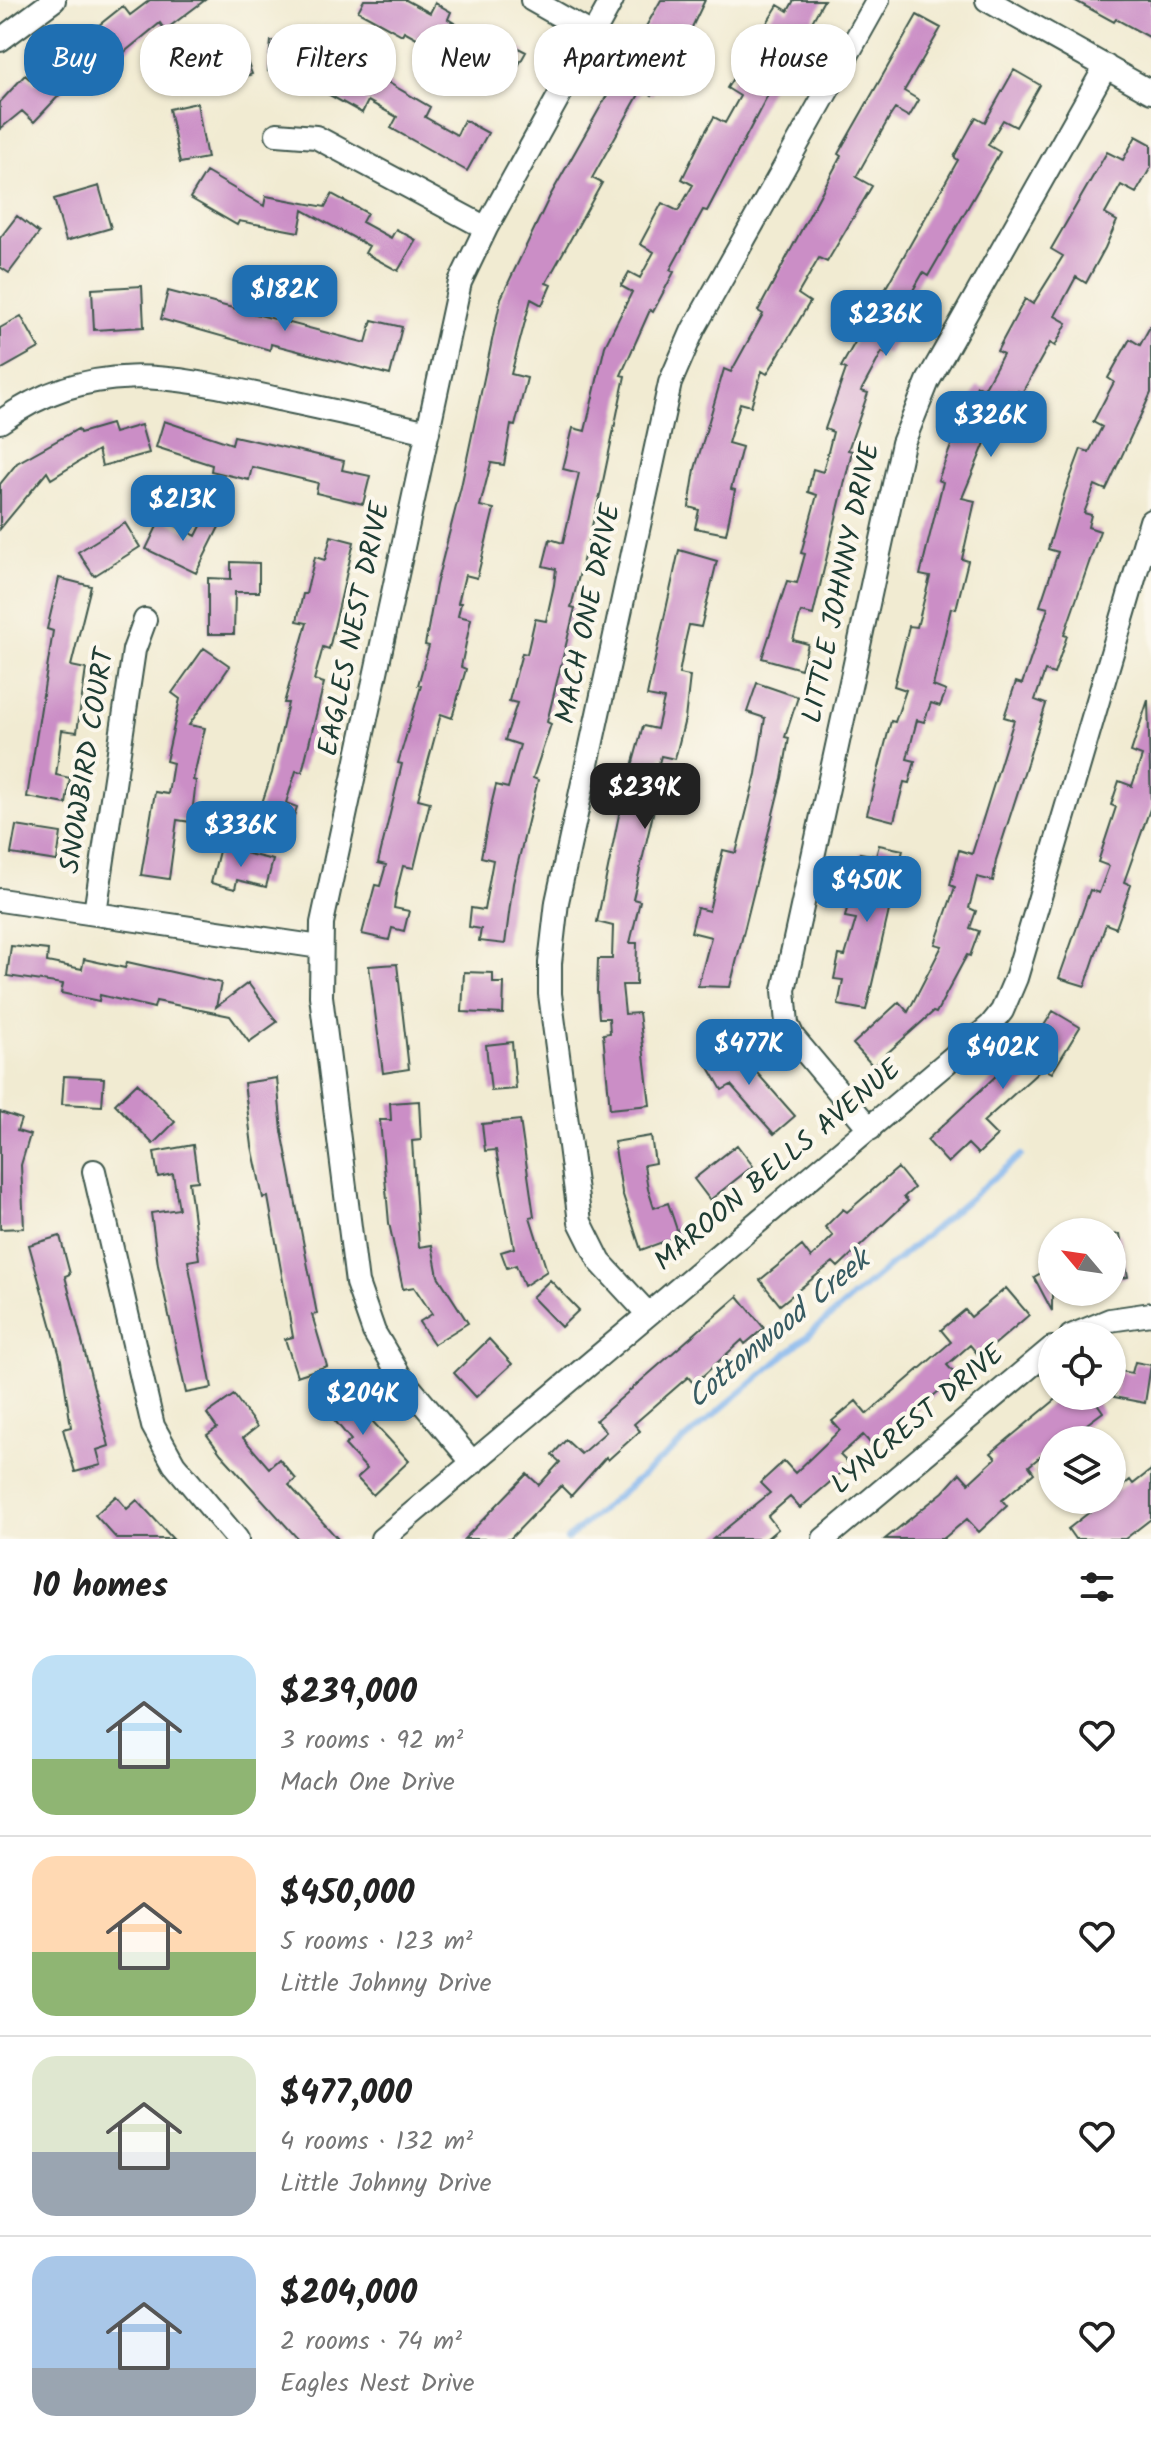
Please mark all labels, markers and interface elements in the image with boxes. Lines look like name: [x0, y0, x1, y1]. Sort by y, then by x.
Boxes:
chip: Buy: [24, 24, 124, 96]
chip: Rent: [140, 24, 251, 96]
chip: Filters: [267, 24, 396, 96]
chip: New: [412, 24, 518, 96]
chip: Apartment: [534, 24, 715, 96]
chip: House: [731, 24, 856, 96]
pin: $182K: [229, 265, 341, 333]
text: $182K: [250, 270, 320, 312]
pin: $236K: [830, 290, 942, 358]
text: $236K: [849, 295, 923, 337]
pin: $326K: [935, 391, 1047, 459]
text: $326K: [954, 396, 1028, 438]
street label: LITTLE JOHNNY DRIVE: [790, 438, 894, 727]
pin: $213K: [127, 475, 239, 543]
text: $213K: [149, 480, 217, 522]
street label: EAGLES NEST DRIVE: [306, 497, 404, 760]
street label: MACH ONE DRIVE: [544, 499, 634, 728]
street label: SNOWBIRD COURT: [48, 643, 128, 877]
pin: $239K: [589, 763, 701, 831]
text: $239K: [608, 768, 682, 810]
pin: $336K: [185, 801, 297, 869]
text: $336K: [204, 806, 278, 848]
pin: $450K: [811, 856, 923, 924]
text: $450K: [831, 861, 903, 903]
pin: $477K: [693, 1019, 805, 1087]
pin: $402K: [947, 1023, 1059, 1091]
text: $477K: [714, 1024, 784, 1066]
text: $402K: [966, 1028, 1040, 1070]
street label: MAROON BELLS AVENUE: [644, 1048, 912, 1283]
north arrow: [1038, 1218, 1126, 1306]
map controls: [1038, 1218, 1126, 1514]
water label: Cottonwood Creek: [676, 1236, 885, 1422]
button: locate: [1038, 1322, 1126, 1410]
street label: LYNCREST DRIVE: [821, 1333, 1015, 1506]
pin: $204K: [307, 1369, 419, 1437]
text: $204K: [326, 1374, 400, 1416]
button: layers: [1038, 1426, 1126, 1514]
text: 10 homes: [32, 1560, 168, 1614]
icon: filters: [1075, 1565, 1119, 1609]
text: $239,000: [280, 1666, 417, 1720]
icon: home: [96, 1687, 192, 1783]
icon: heart: [1075, 1713, 1119, 1757]
text: 3 rooms · 92 m²: [280, 1720, 463, 1762]
text: Mach One Drive: [280, 1762, 455, 1804]
text: $450,000: [280, 1867, 415, 1921]
icon: home: [96, 1888, 192, 1984]
icon: heart: [1075, 1914, 1119, 1958]
text: 5 rooms · 123 m²: [280, 1921, 473, 1963]
text: Little Johnny Drive: [280, 1963, 491, 2005]
text: $477,000: [280, 2067, 412, 2121]
icon: home: [96, 2088, 192, 2184]
icon: heart: [1075, 2114, 1119, 2158]
text: 4 rooms · 132 m²: [280, 2121, 473, 2163]
text: Little Johnny Drive: [280, 2163, 491, 2205]
text: $204,000: [280, 2267, 417, 2321]
icon: home: [96, 2288, 192, 2384]
icon: heart: [1075, 2314, 1119, 2358]
text: 2 rooms · 74 m²: [280, 2321, 462, 2363]
text: Eagles Nest Drive: [280, 2363, 474, 2405]

